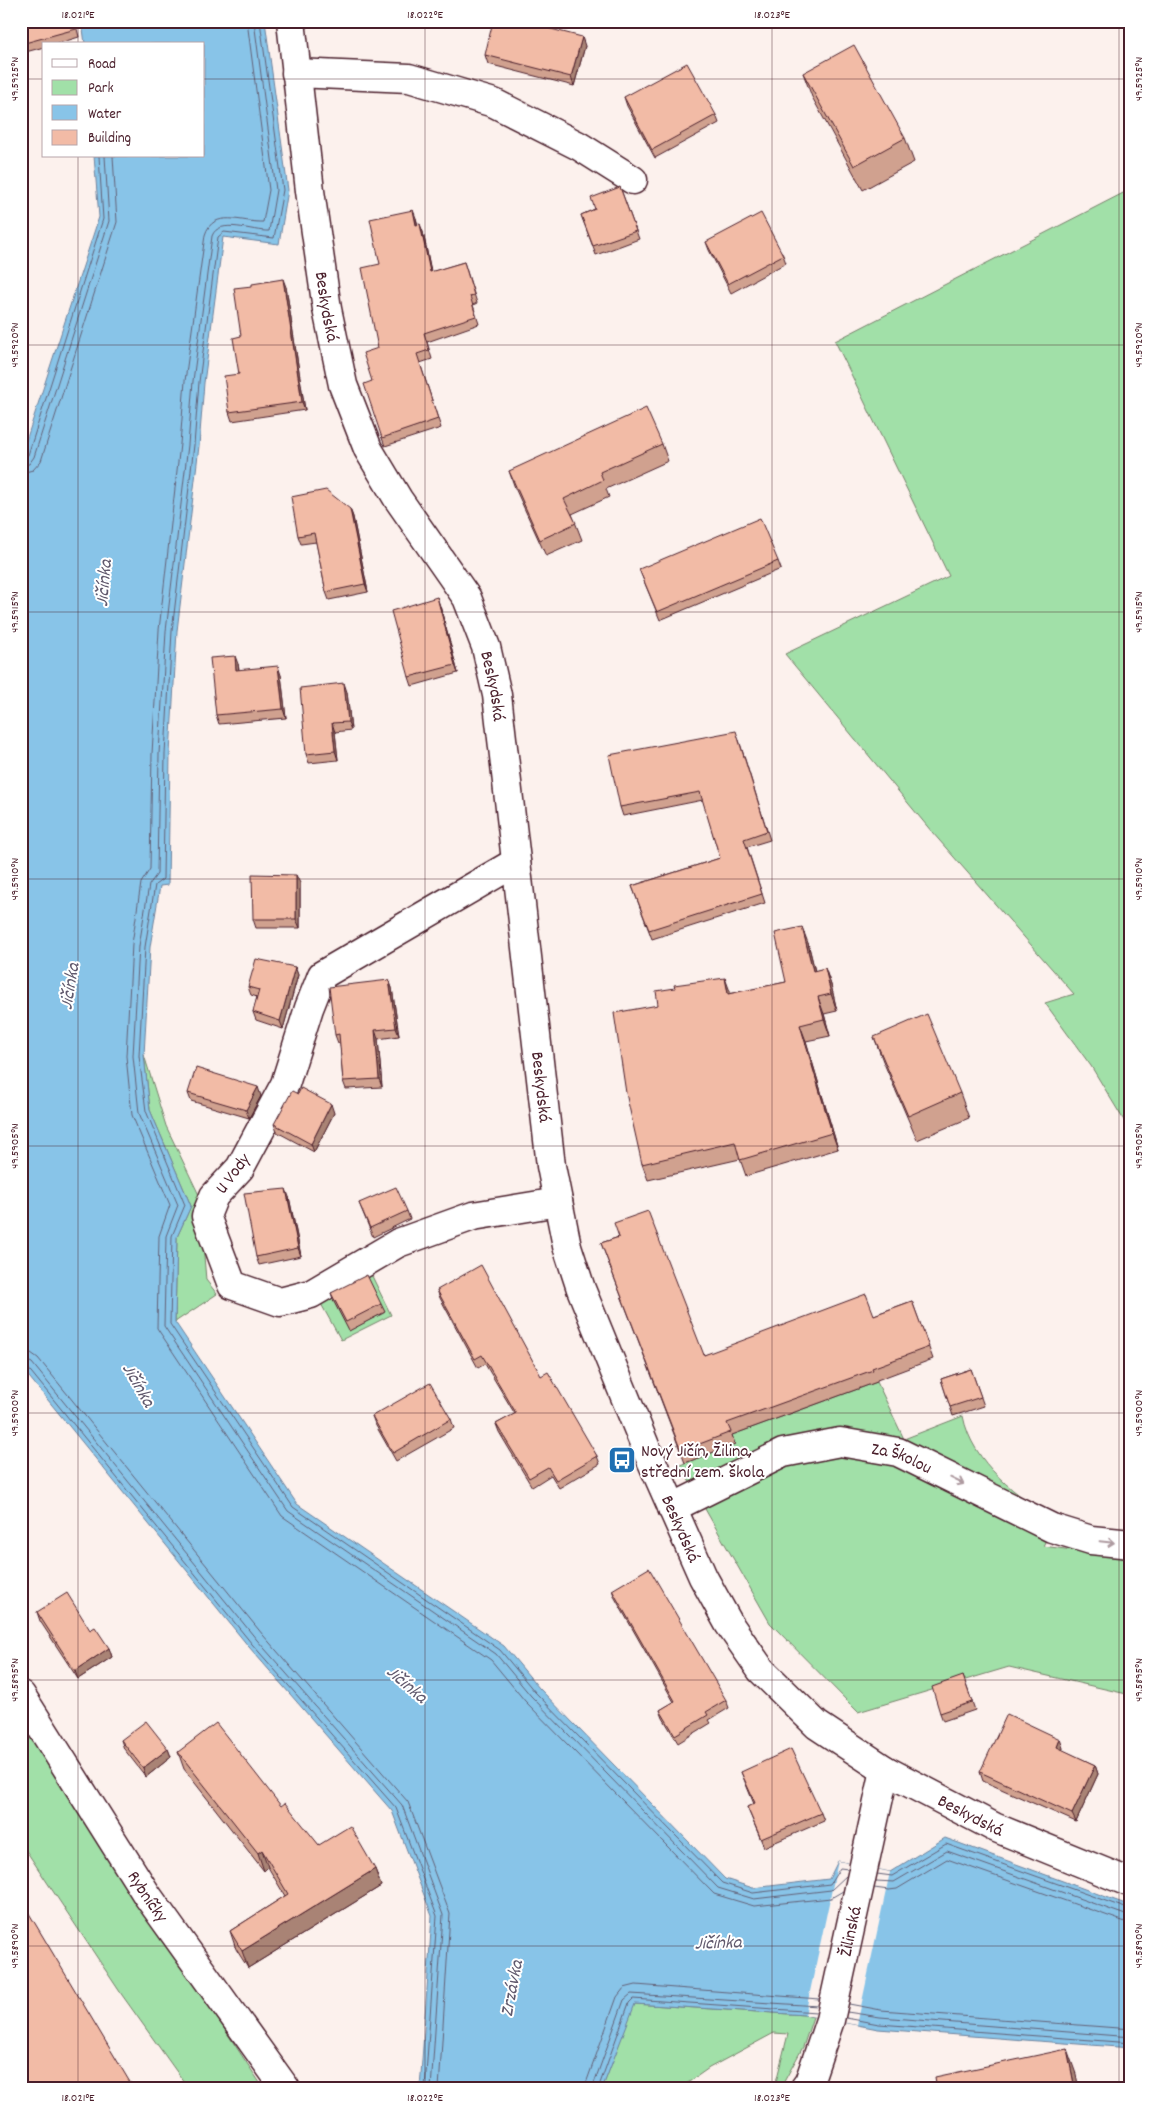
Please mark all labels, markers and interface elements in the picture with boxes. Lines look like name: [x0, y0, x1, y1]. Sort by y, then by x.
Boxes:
text: 18.021°E: [61, 7, 95, 24]
text: 18.022°E: [407, 7, 443, 24]
text: 18.023°E: [754, 7, 790, 24]
legend: [42, 42, 205, 158]
text: Road: [88, 54, 116, 76]
text: 49.5925°N: [7, 57, 24, 101]
text: 49.5925°N: [1131, 57, 1148, 101]
text: Park: [88, 78, 114, 100]
text: Water: [88, 104, 122, 126]
text: Building: [88, 128, 131, 150]
street label: Beskydská: [307, 270, 344, 345]
text: 49.5920°N: [7, 322, 24, 368]
text: 49.5920°N: [1131, 322, 1148, 368]
water label: Jičínka: [90, 558, 121, 608]
text: 49.5915°N: [7, 591, 24, 633]
text: 49.5915°N: [1131, 591, 1148, 633]
street label: Beskydská: [472, 649, 510, 723]
text: 49.5910°N: [7, 858, 24, 900]
text: 49.5910°N: [1131, 858, 1148, 900]
water label: Jičínka: [54, 960, 89, 1012]
street label: Beskydská: [523, 1051, 556, 1124]
text: 49.5905°N: [7, 1123, 24, 1169]
text: 49.5905°N: [1131, 1123, 1148, 1169]
street label: U Vody: [210, 1148, 258, 1200]
water label: Jičínka: [114, 1359, 161, 1414]
text: 49.5900°N: [7, 1390, 24, 1436]
text: 49.5900°N: [1131, 1390, 1148, 1436]
street label: Za Školou: [869, 1438, 936, 1482]
place label: Nový Jičín, Žilina, střední zem. škola: [641, 1440, 765, 1486]
bus stop icon: Nový Jičín, Žilina, střední zem. škola: [607, 1445, 637, 1475]
one-way arrow: [949, 1477, 964, 1487]
street label: Beskydská: [653, 1492, 705, 1567]
one-way arrow: [1099, 1537, 1115, 1547]
text: 49.5895°N: [7, 1658, 24, 1702]
text: 49.5895°N: [1131, 1658, 1148, 1702]
water label: Jičínka: [379, 1660, 433, 1712]
street label: Beskydská: [933, 1790, 1007, 1845]
street label: Rybníčky: [120, 1867, 173, 1929]
street label: Žilinská: [834, 1904, 870, 1959]
text: 49.5890°N: [7, 1924, 24, 1968]
text: 49.5890°N: [1131, 1924, 1148, 1968]
water label: Jičínka: [694, 1930, 743, 1959]
water label: Zrzávka: [495, 1957, 532, 2019]
text: 18.021°E: [61, 2090, 95, 2107]
text: 18.022°E: [407, 2090, 443, 2107]
text: 18.023°E: [754, 2090, 790, 2107]

